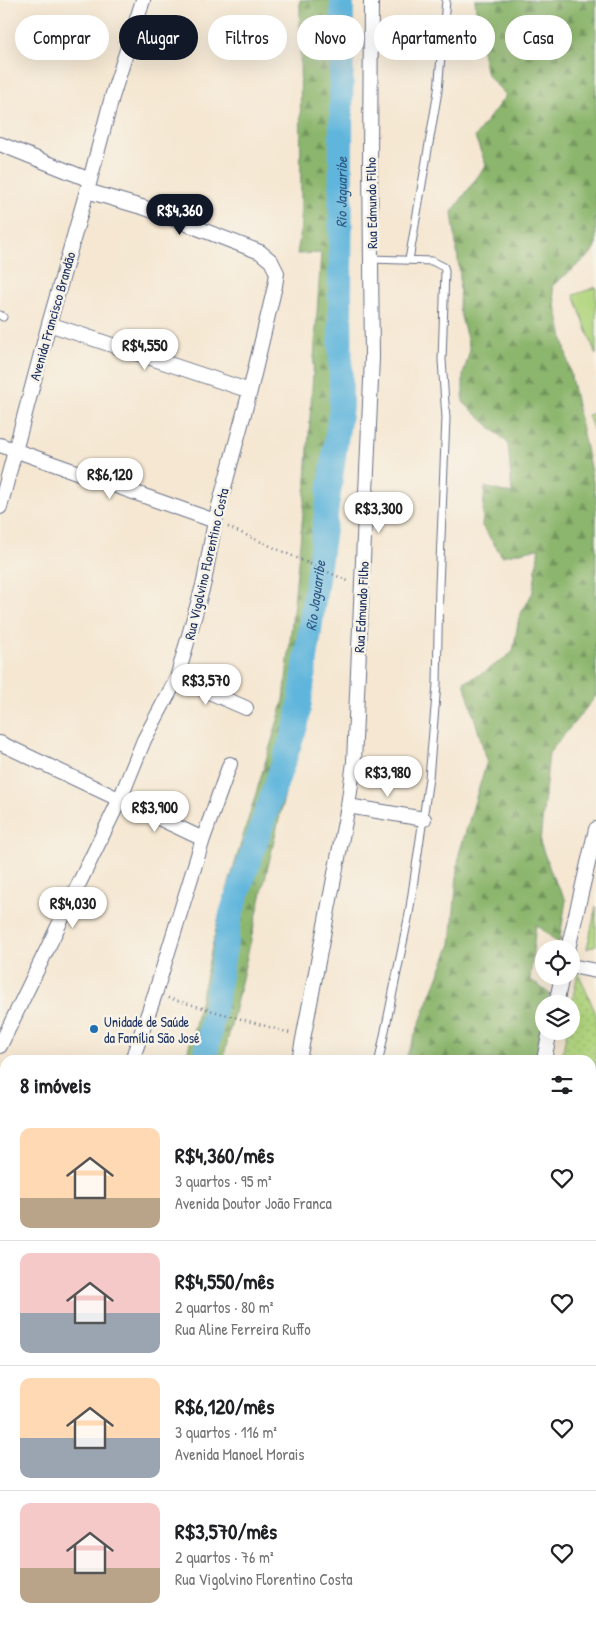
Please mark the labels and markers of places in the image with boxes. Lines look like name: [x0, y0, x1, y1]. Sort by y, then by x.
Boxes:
pin: R$4,360: [134, 194, 226, 236]
pin: R$4,550: [99, 328, 191, 371]
pin: R$6,120: [64, 458, 156, 500]
pin: R$3,300: [333, 492, 425, 534]
pin: R$3,570: [160, 664, 252, 706]
pin: R$3,980: [342, 756, 434, 798]
pin: R$3,900: [109, 790, 201, 833]
pin: R$4,030: [27, 886, 119, 929]
place label: Unidade de Saúde da Família São José: [104, 1012, 200, 1047]
marker: Unidade de Saúde da Família São José: [88, 1023, 100, 1035]

